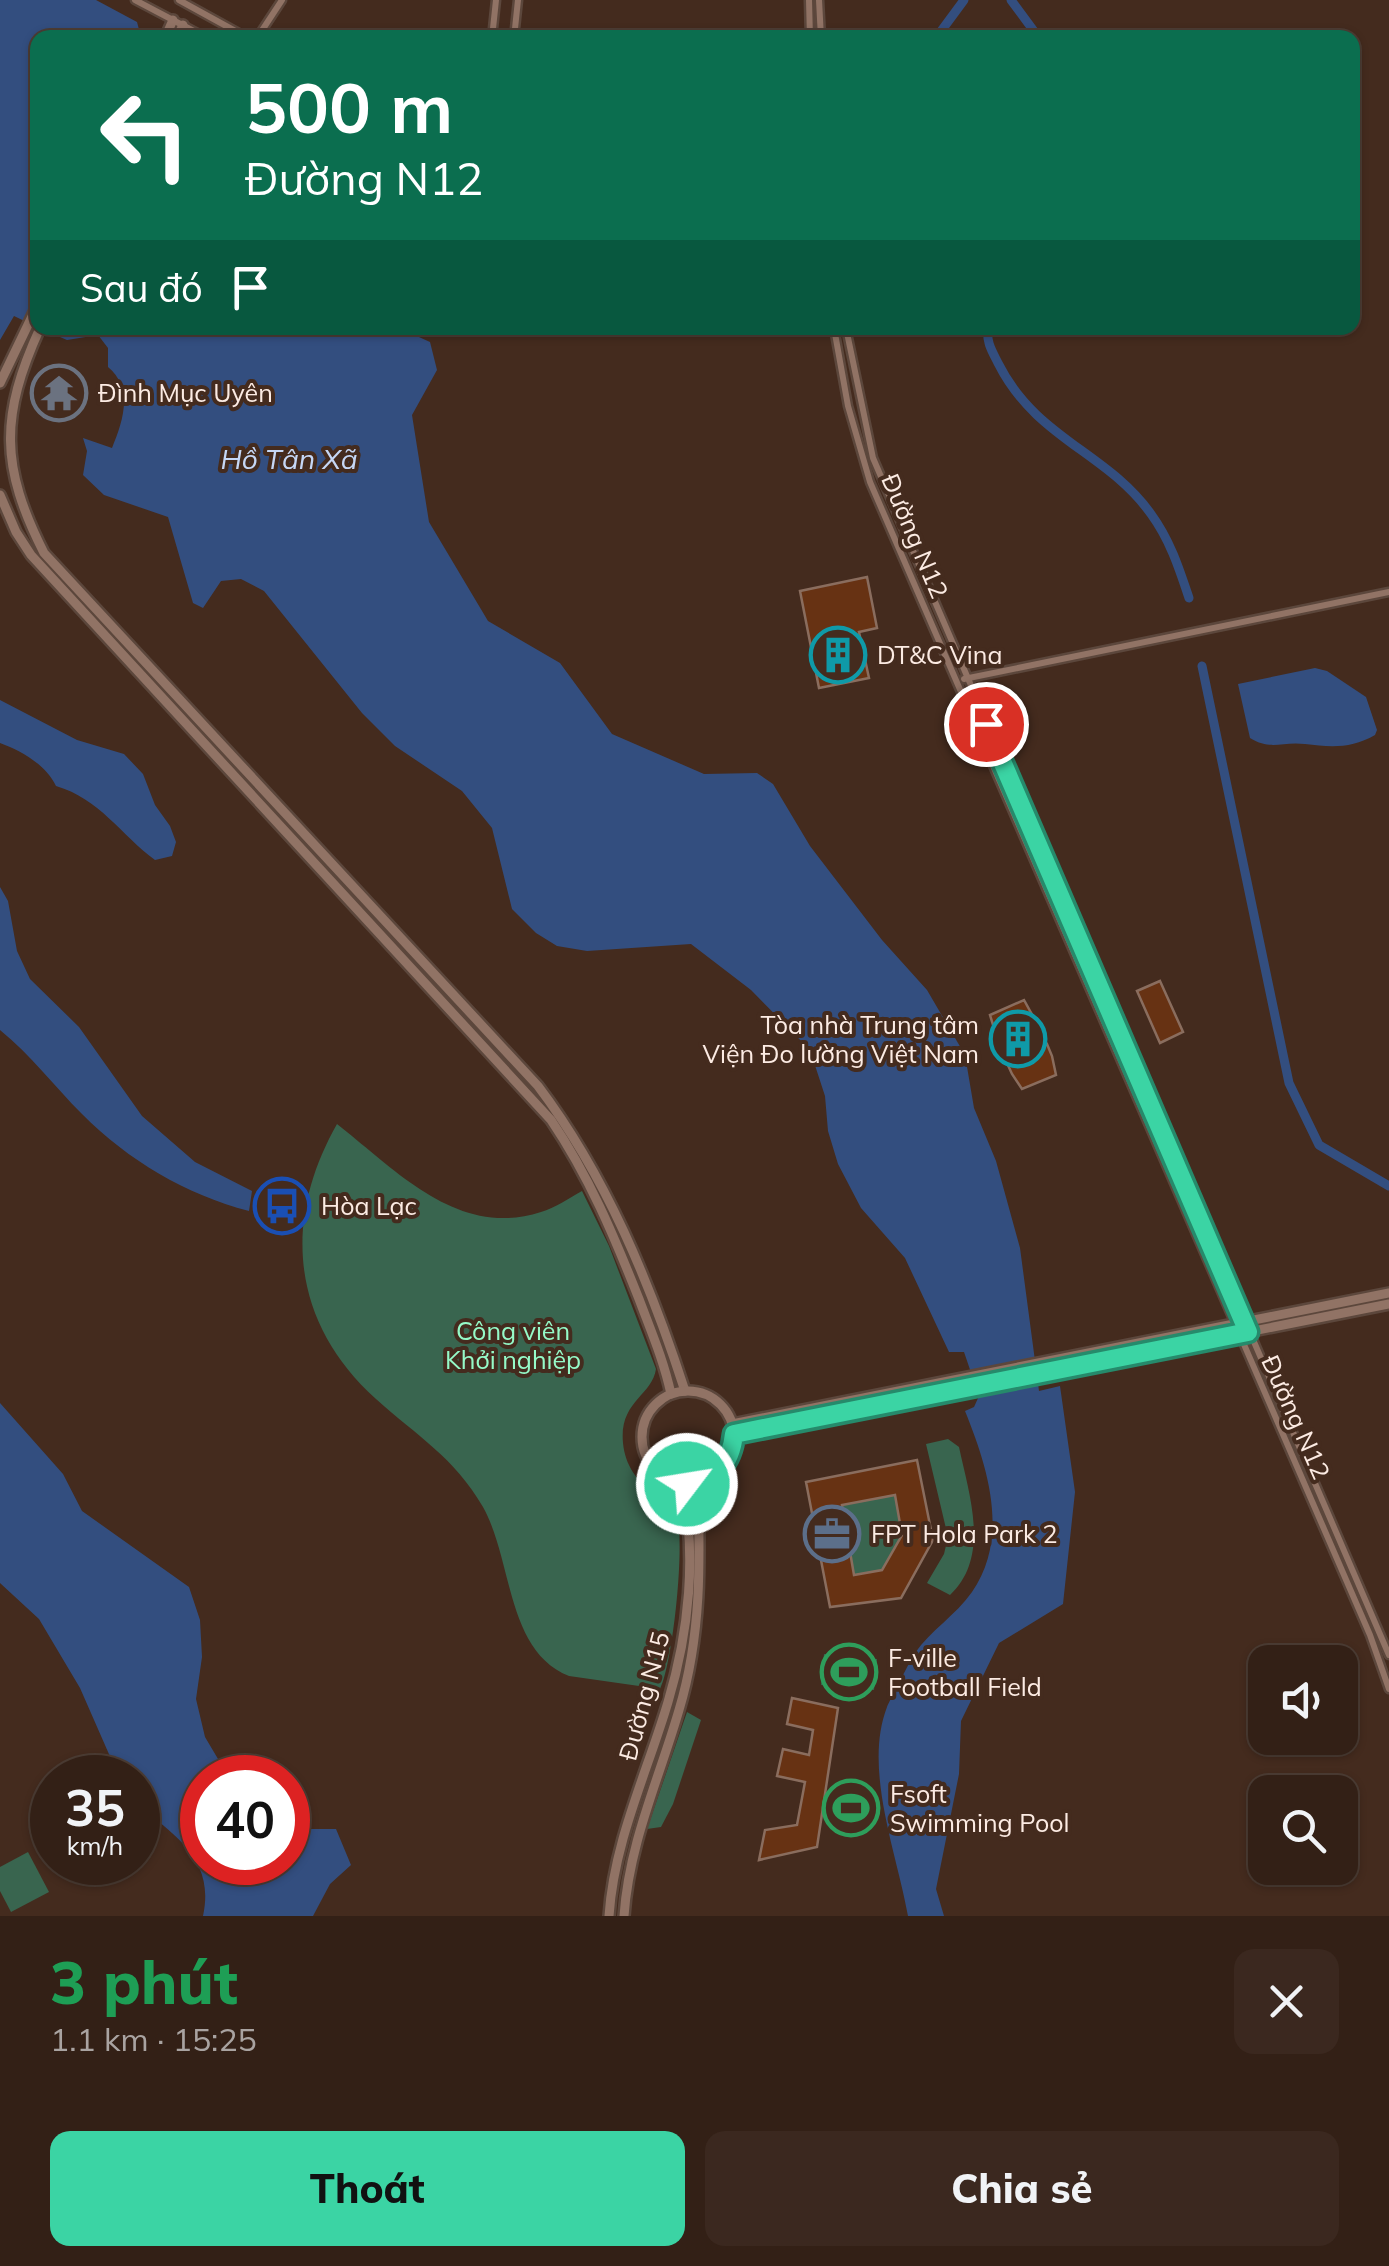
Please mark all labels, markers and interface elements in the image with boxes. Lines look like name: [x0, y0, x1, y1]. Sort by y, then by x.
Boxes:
text: 500 m: [245, 63, 453, 151]
icon: left: [80, 70, 210, 200]
text: Đường N12: [245, 150, 483, 206]
icon: arrive: [223, 260, 278, 315]
text: Sau đó: [80, 264, 203, 312]
temple icon: Đình Mục Uyên: [29, 363, 89, 423]
place label: Đình Mục Uyên: [98, 377, 273, 408]
water label: Hồ Tân Xã: [220, 441, 358, 476]
street label: Đường N12: [875, 469, 956, 603]
building icon: DT&C Vina: [808, 625, 868, 685]
place label: DT&C Vina: [877, 639, 1002, 670]
pin: [944, 682, 1029, 767]
icon: arrive: [959, 697, 1014, 752]
place label: Tòa nhà Trung tâm Viện Đo lường Việt Nam: [703, 1009, 979, 1069]
building icon: Tòa nhà Trung tâm Viện Đo lường Việt Nam: [988, 1009, 1048, 1069]
bus stop icon: Hòa Lạc: [252, 1176, 312, 1236]
place label: Hòa Lạc: [321, 1190, 417, 1221]
park label: Công viên Khởi nghiệp: [445, 1315, 581, 1375]
street label: Đường N12: [1255, 1350, 1338, 1484]
position arrow: [635, 1432, 739, 1536]
office icon: FPT Hola Park 2: [802, 1504, 862, 1564]
place label: FPT Hola Park 2: [871, 1518, 1058, 1549]
street label: Đường N15: [611, 1628, 676, 1764]
sports icon: F-ville Football Field: [819, 1642, 879, 1702]
place label: F-ville Football Field: [888, 1642, 1042, 1702]
map controls: [1248, 1645, 1358, 1885]
button: sound: [1248, 1645, 1358, 1755]
speed limit sign: 40: [180, 1755, 310, 1885]
button: search: [1248, 1775, 1358, 1885]
text: 35: [65, 1776, 125, 1839]
sports icon: Fsoft Swimming Pool: [821, 1778, 881, 1838]
place label: Fsoft Swimming Pool: [890, 1778, 1069, 1838]
text: km/h: [67, 1830, 123, 1861]
text: 3 phút: [50, 1944, 238, 2019]
button: close: [1234, 1949, 1339, 2054]
text: 1.1 km · 15:25: [50, 2019, 257, 2059]
button: Thoát: [50, 2131, 685, 2246]
button: Chia sẻ: [705, 2131, 1339, 2246]

